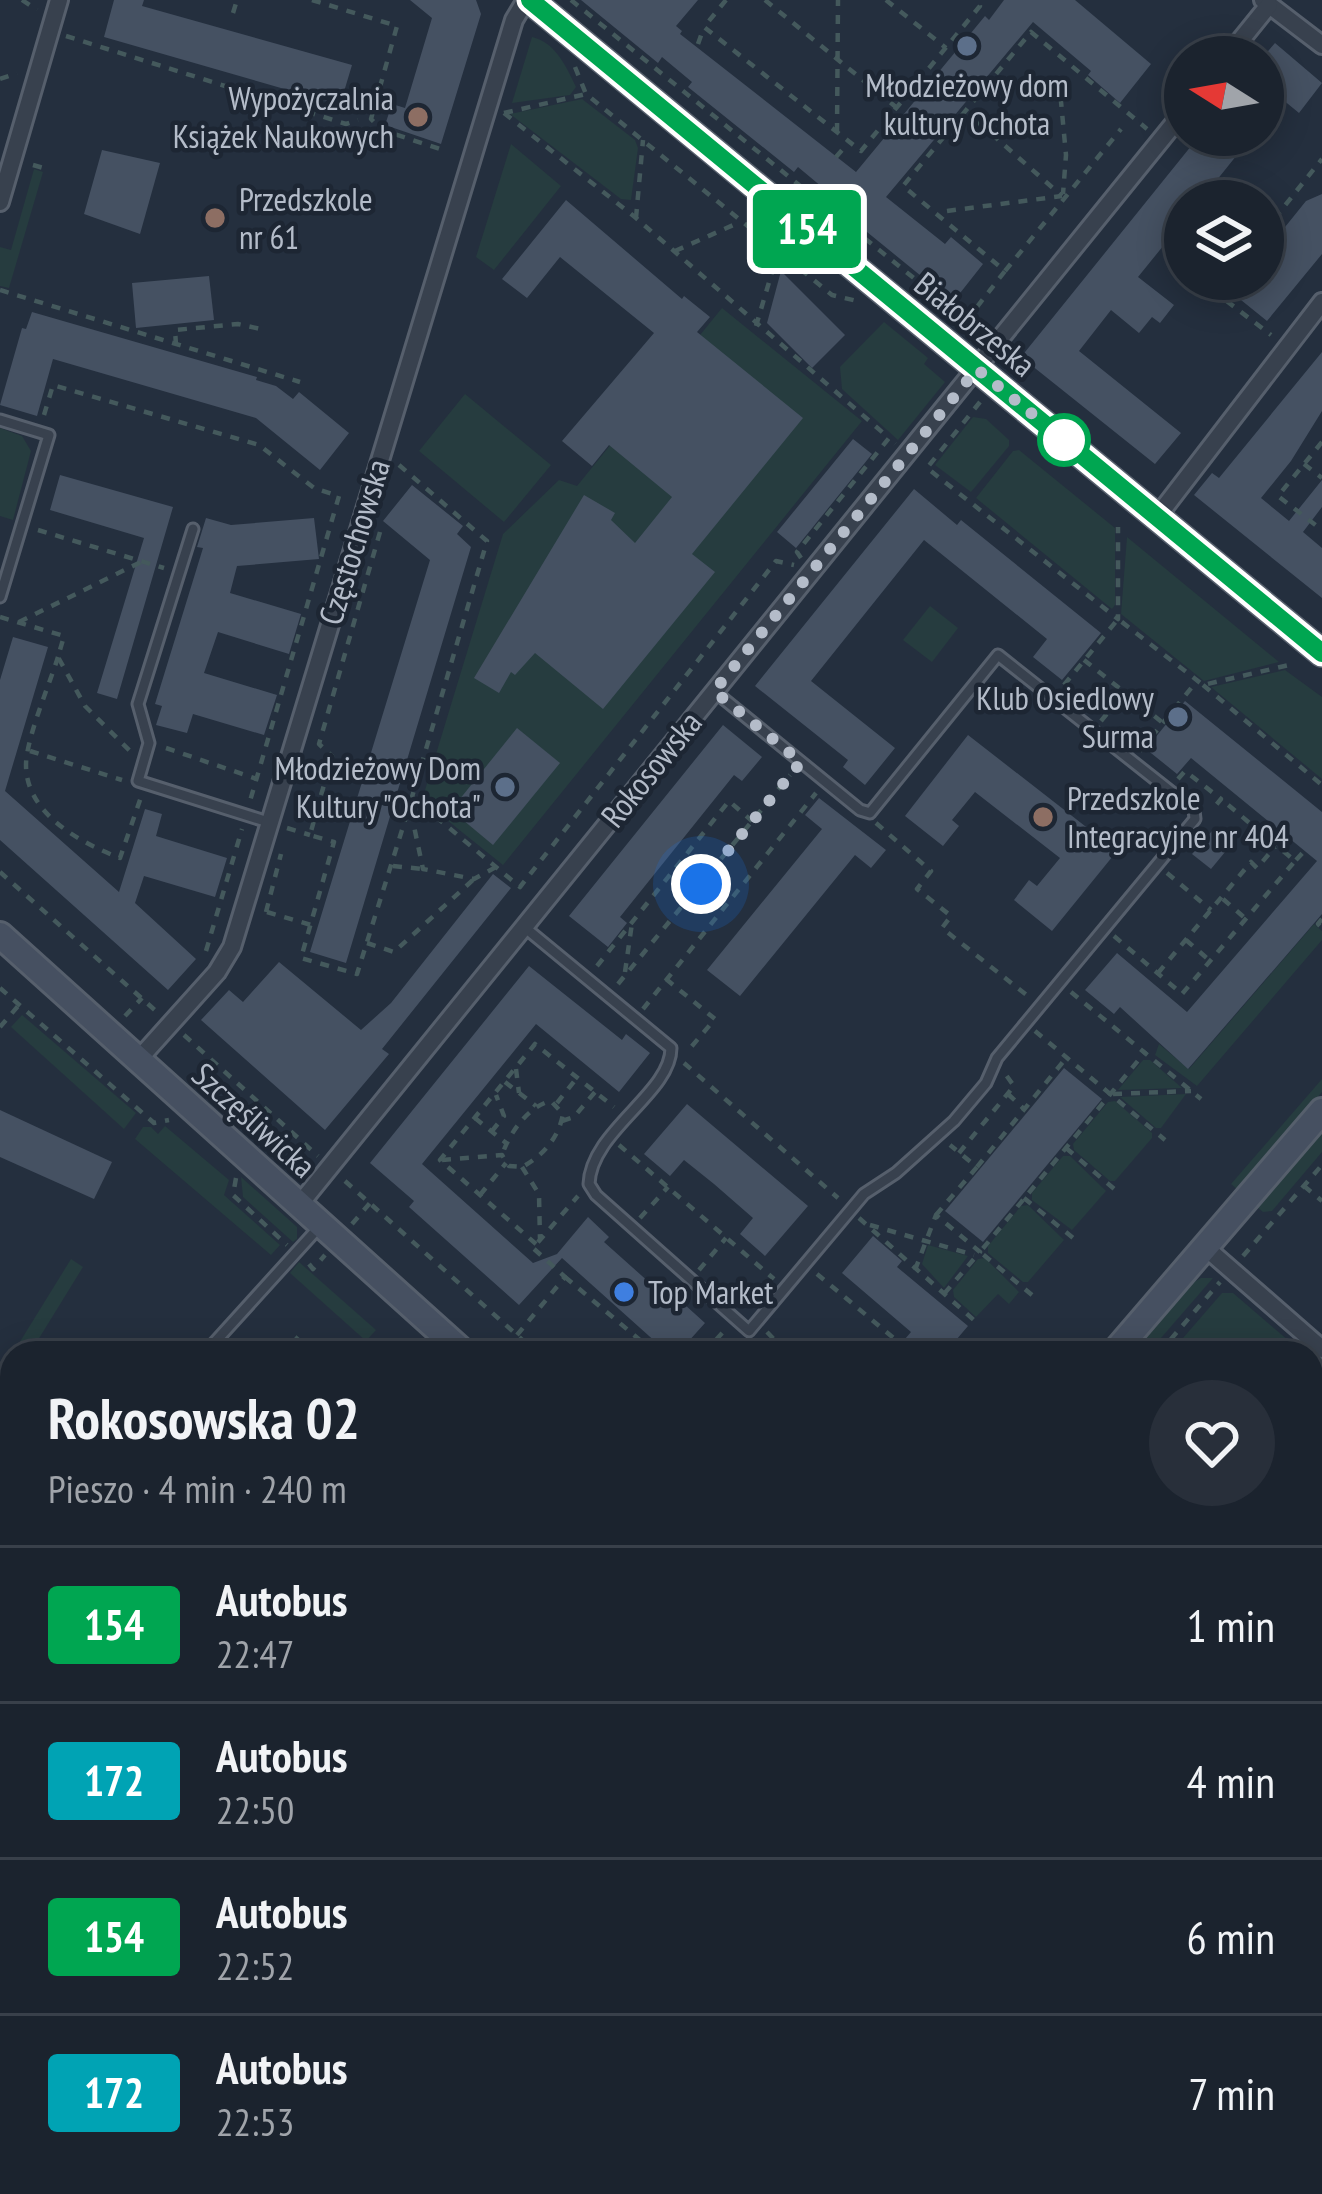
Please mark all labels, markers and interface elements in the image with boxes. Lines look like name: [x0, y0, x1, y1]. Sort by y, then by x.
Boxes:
marker: Młodzieżowy dom kultury Ochota: [954, 33, 980, 59]
north arrow: [1164, 36, 1284, 156]
map controls: [1164, 36, 1284, 300]
place label: Młodzieżowy dom kultury Ochota: [865, 63, 1069, 144]
place label: Wypożyczalnia Książek Naukowych: [173, 76, 394, 157]
marker: Wypożyczalnia Książek Naukowych: [405, 104, 431, 130]
place label: Przedszkole nr 61: [239, 177, 373, 258]
button: layers: [1164, 180, 1284, 300]
line badge: 154: [738, 190, 876, 268]
text: 154: [777, 201, 837, 256]
marker: Przedszkole nr 61: [202, 205, 228, 231]
street label: Białobrzeska: [906, 262, 1045, 385]
unlabelled marker: [1039, 415, 1089, 465]
street label: Częstochowska: [308, 454, 399, 630]
place label: Klub Osiedlowy Surma: [976, 676, 1155, 757]
street label: Rokosowska: [591, 702, 711, 836]
marker: Klub Osiedlowy Surma: [1165, 704, 1191, 730]
place label: Młodzieżowy Dom Kultury "Ochota": [275, 746, 481, 827]
marker: Młodzieżowy Dom Kultury "Ochota": [492, 774, 518, 800]
place label: Przedszkole Integracyjne nr 404: [1067, 776, 1289, 857]
marker: Przedszkole Integracyjne nr 404: [1030, 804, 1056, 830]
your location: [671, 854, 731, 914]
street label: Szczęśliwicka: [183, 1053, 325, 1187]
place label: Top Market: [648, 1270, 773, 1313]
marker: Top Market: [611, 1279, 637, 1305]
button: heart: [1149, 1380, 1275, 1506]
text: Rokosowska 02: [48, 1381, 360, 1455]
text: Pieszo · 4 min · 240 m: [48, 1463, 347, 1514]
text: Autobus: [216, 1570, 348, 1628]
text: 1 min: [1186, 1596, 1275, 1654]
text: 154: [84, 1597, 144, 1652]
text: 22:47: [216, 1628, 294, 1679]
text: Autobus: [216, 1726, 348, 1784]
text: 4 min: [1186, 1752, 1275, 1810]
text: 172: [84, 1753, 144, 1808]
text: 22:50: [216, 1784, 294, 1835]
text: Autobus: [216, 1882, 348, 1940]
text: 6 min: [1186, 1908, 1275, 1966]
text: 154: [84, 1909, 144, 1964]
text: 22:52: [216, 1940, 294, 1991]
text: Autobus: [216, 2038, 348, 2096]
text: 7 min: [1188, 2064, 1275, 2122]
text: 172: [84, 2065, 144, 2120]
text: 22:53: [216, 2096, 294, 2147]

